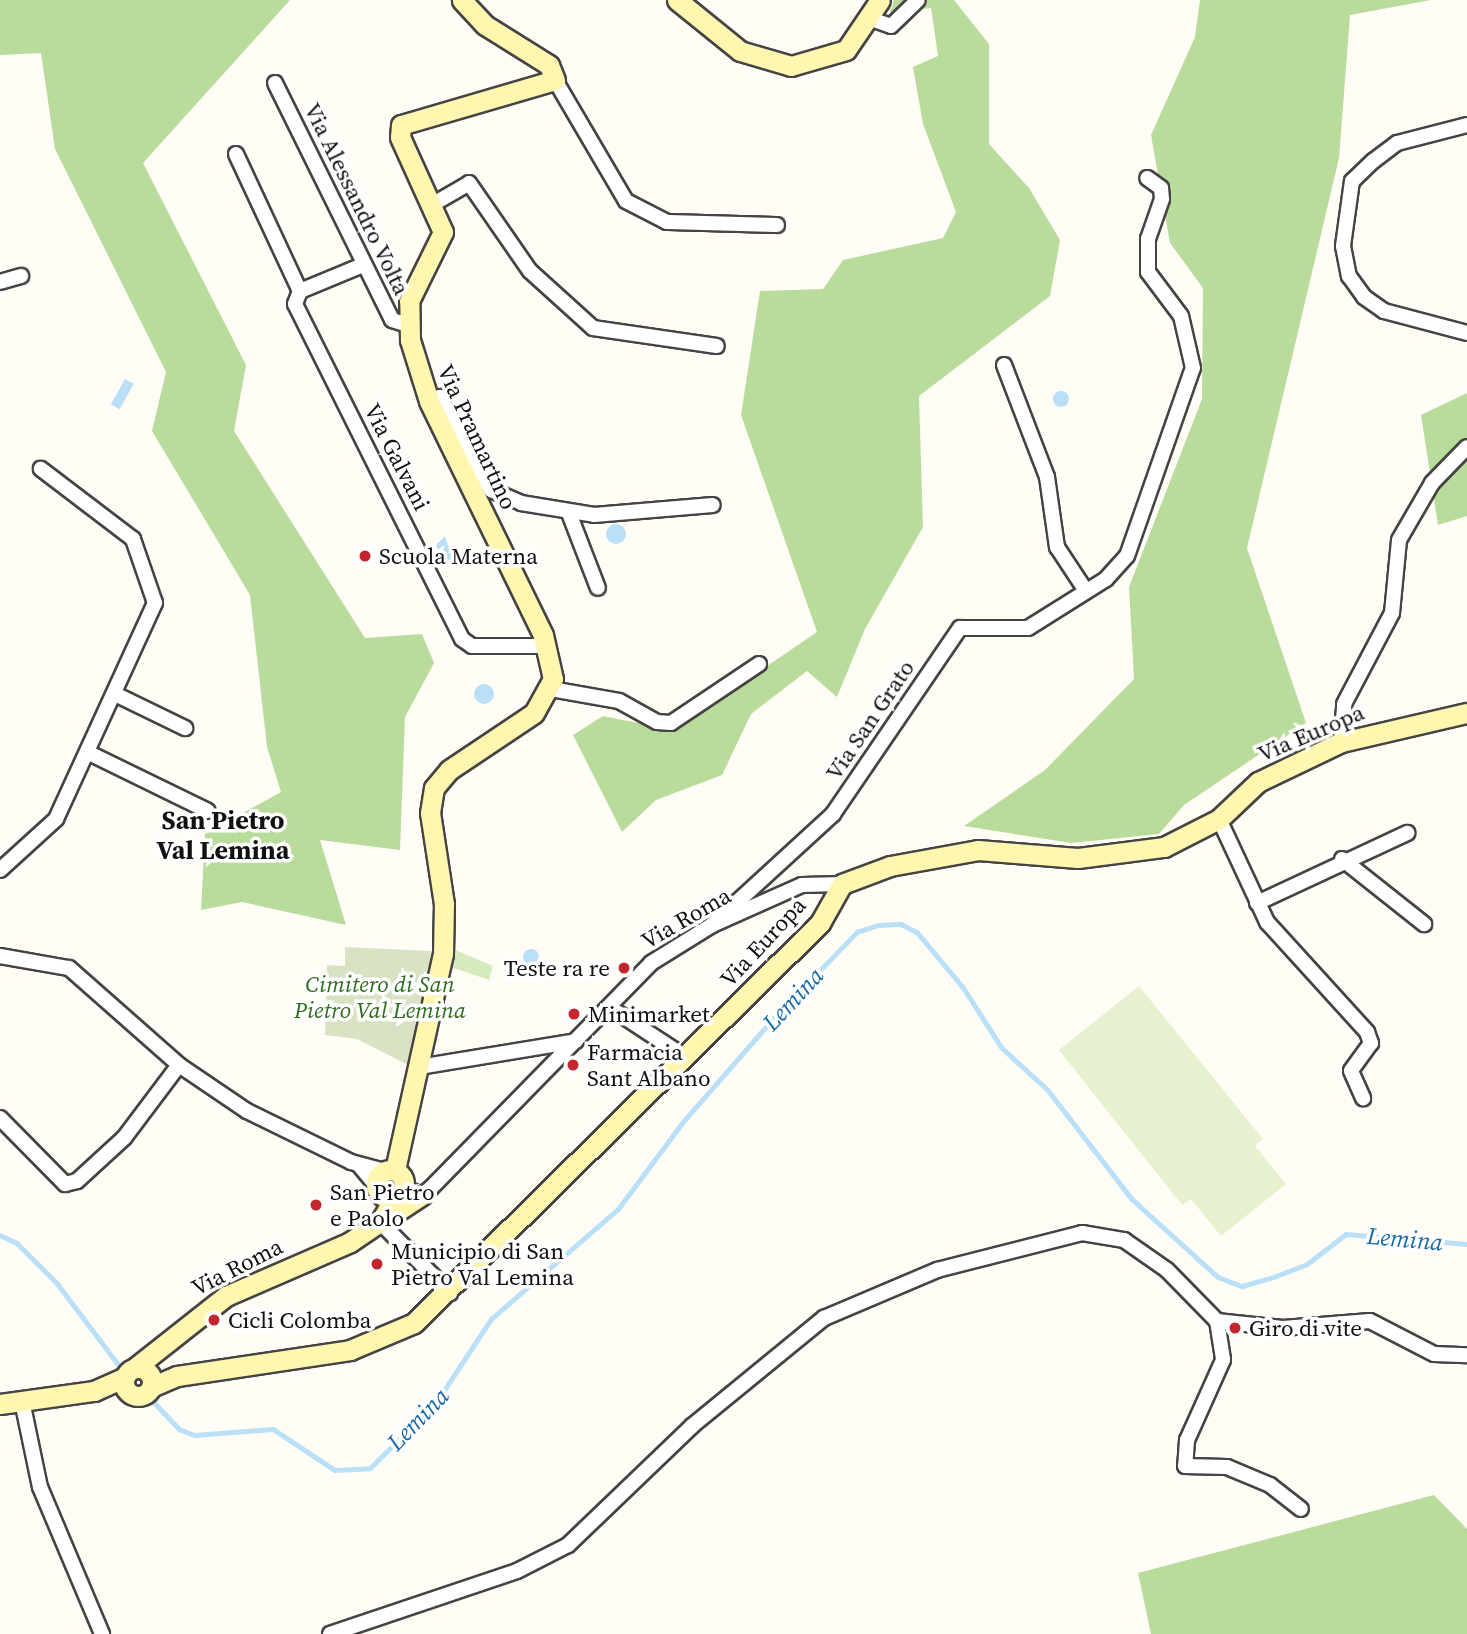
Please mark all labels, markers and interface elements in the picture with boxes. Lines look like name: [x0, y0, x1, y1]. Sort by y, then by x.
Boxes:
street label: Via Alessandro Volta: [298, 98, 416, 300]
street label: Via Pramartino: [431, 360, 523, 514]
street label: Via Galvani: [358, 399, 436, 515]
place label: Scuola Materna: [379, 542, 538, 570]
marker: Scuola Materna: [357, 548, 373, 564]
street label: Via San Grato: [820, 655, 920, 785]
street label: Via Europa: [1254, 698, 1368, 768]
district label: San Pietro Val Lemina: [157, 805, 289, 866]
street label: Via Roma: [636, 881, 736, 955]
street label: Via Europa: [714, 891, 812, 993]
place label: Teste ra re: [504, 954, 610, 982]
marker: Teste ra re: [616, 960, 632, 976]
water label: Lemina: [756, 961, 830, 1037]
park label: Cimitero di San Pietro Val Lemina: [294, 970, 466, 1024]
place label: Minimarket: [588, 1000, 710, 1028]
marker: Minimarket: [566, 1006, 582, 1022]
place label: Farmacia Sant Albano: [587, 1038, 711, 1092]
marker: Farmacia Sant Albano: [565, 1057, 581, 1073]
place label: San Pietro e Paolo: [330, 1178, 435, 1232]
marker: San Pietro e Paolo: [308, 1197, 324, 1213]
water label: Lemina: [1366, 1221, 1444, 1257]
street label: Via Roma: [187, 1232, 287, 1302]
place label: Municipio di San Pietro Val Lemina: [391, 1237, 575, 1291]
marker: Municipio di San Pietro Val Lemina: [369, 1256, 385, 1272]
place label: Cicli Colomba: [228, 1306, 371, 1334]
marker: Cicli Colomba: [206, 1312, 222, 1328]
place label: Giro di vite: [1249, 1314, 1362, 1342]
marker: Giro di vite: [1227, 1320, 1243, 1336]
water label: Lemina: [381, 1382, 455, 1456]

